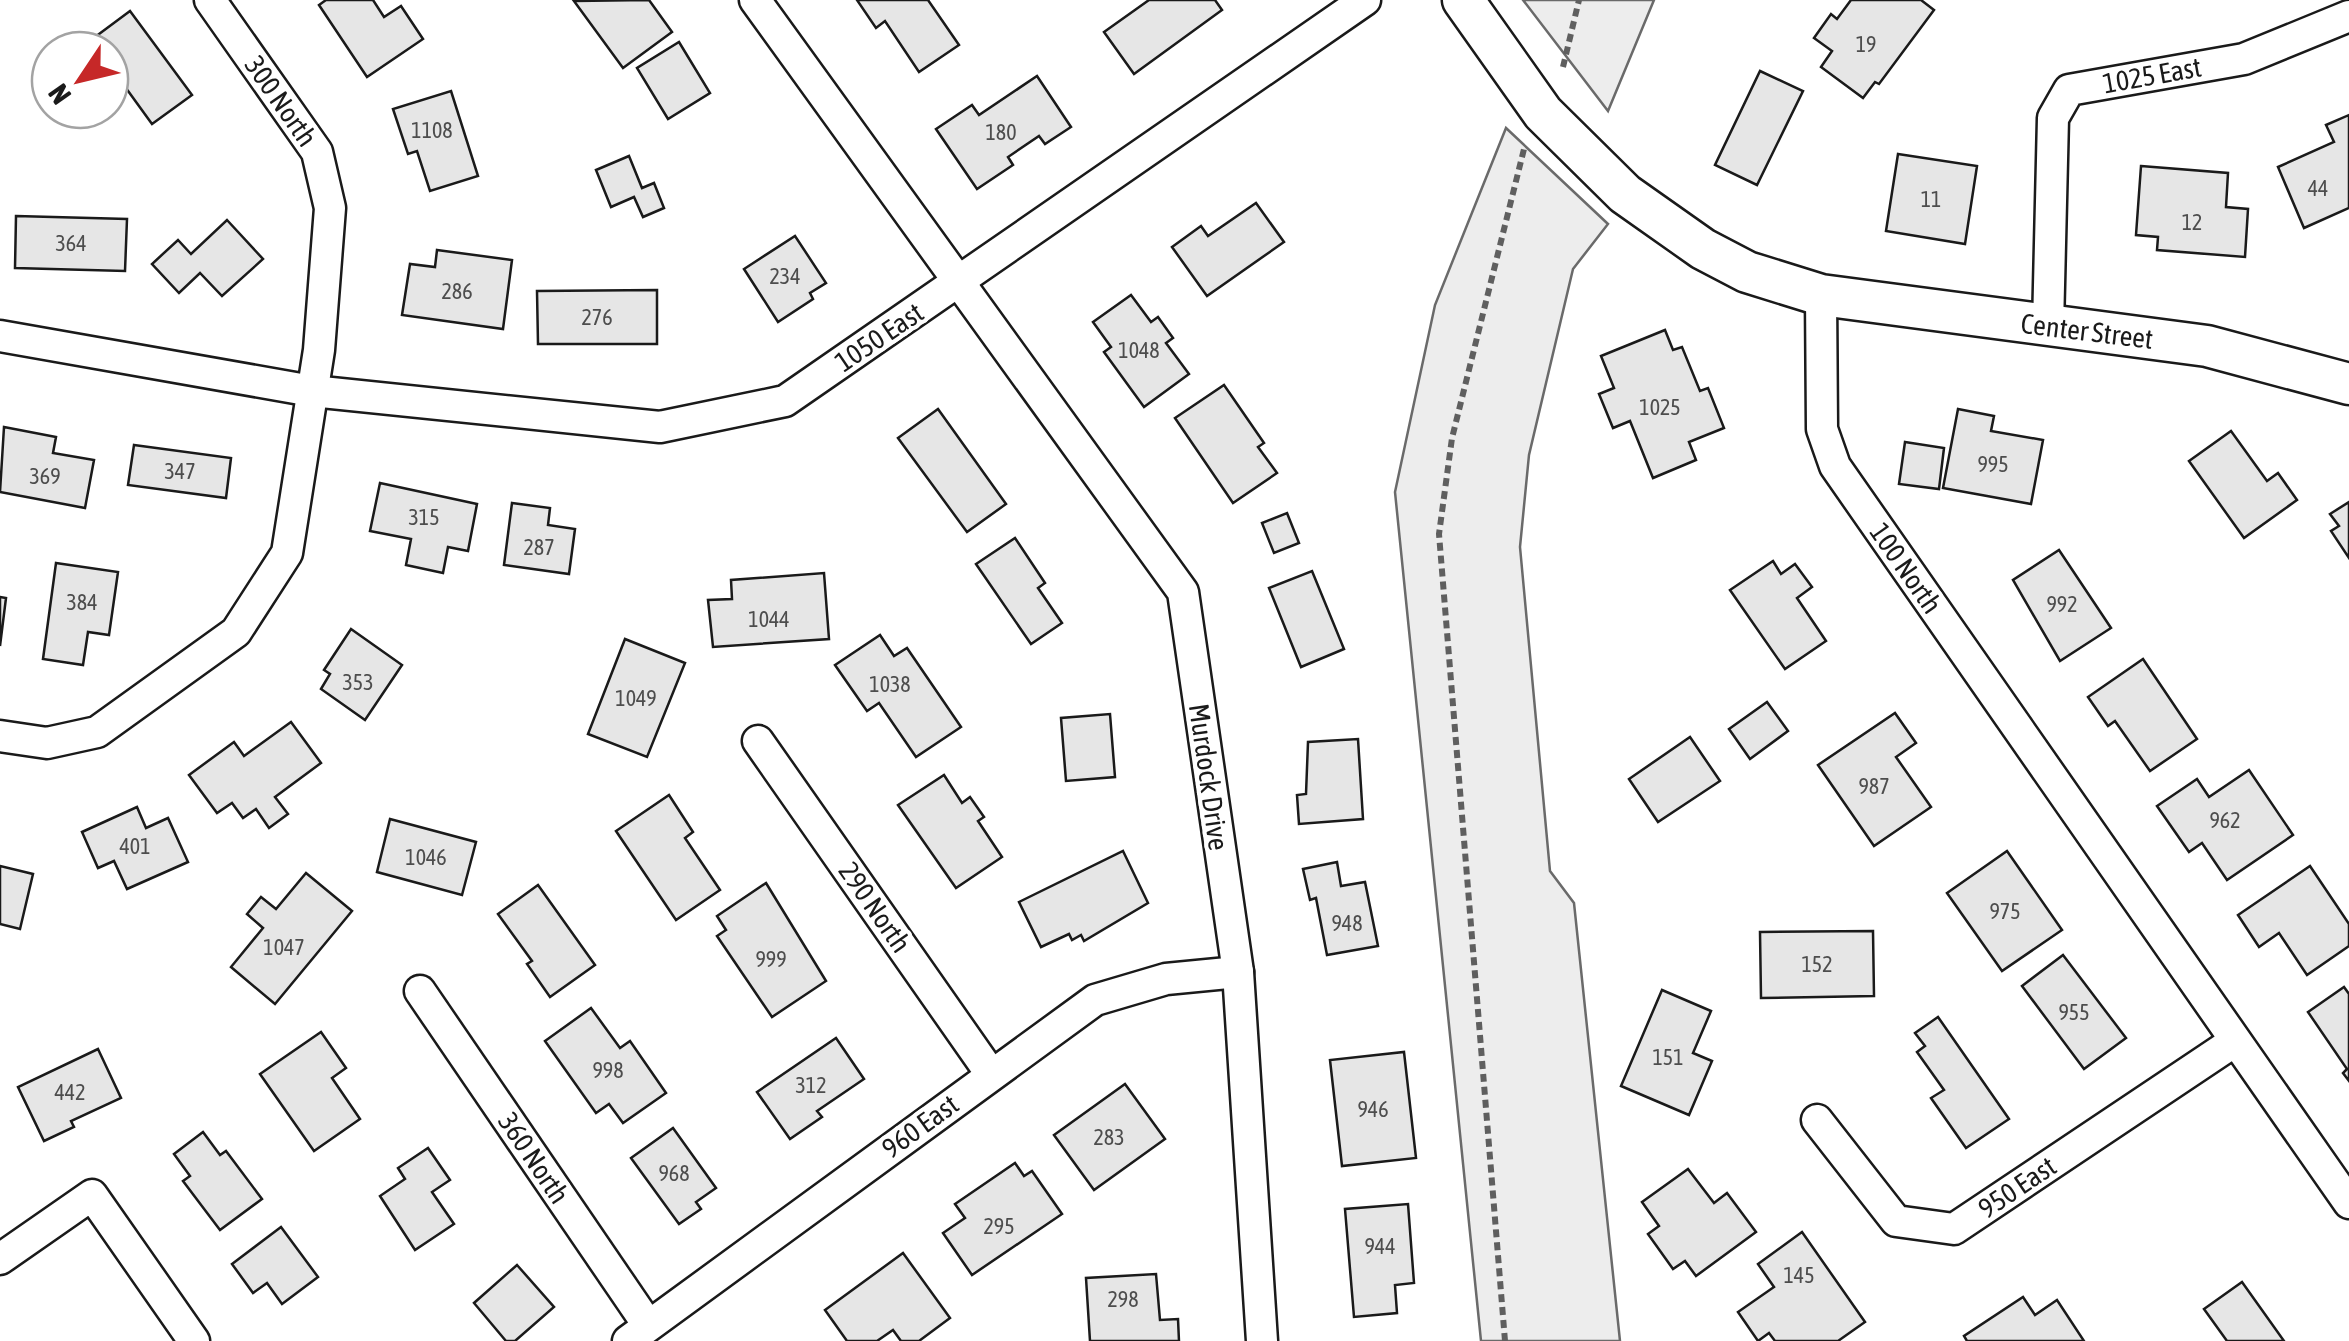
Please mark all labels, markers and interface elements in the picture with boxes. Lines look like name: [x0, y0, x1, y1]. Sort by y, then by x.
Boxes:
north arrow: [30, 30, 130, 130]
house number: 19: [1856, 31, 1876, 57]
street label: 300 North: [238, 50, 324, 152]
street label: 1025 East: [2100, 51, 2204, 99]
text: N: [42, 78, 77, 110]
house number: 1108: [411, 117, 453, 143]
house number: 180: [985, 119, 1017, 145]
house number: 44: [2308, 175, 2328, 201]
house number: 11: [1921, 186, 1941, 212]
house number: 12: [2182, 209, 2202, 235]
house number: 364: [55, 230, 87, 256]
house number: 234: [769, 263, 801, 289]
house number: 286: [441, 278, 473, 304]
street label: 1050 East: [829, 296, 929, 378]
house number: 276: [581, 304, 613, 330]
street label: Center Street: [2019, 307, 2155, 355]
house number: 1048: [1118, 337, 1160, 363]
house number: 1025: [1639, 394, 1681, 420]
house number: 995: [1977, 451, 2009, 477]
house number: 347: [164, 458, 196, 484]
house number: 369: [29, 463, 61, 489]
house number: 315: [408, 504, 440, 530]
street label: 100 North: [1863, 517, 1949, 619]
house number: 287: [523, 534, 555, 560]
house number: 384: [66, 589, 98, 615]
house number: 992: [2046, 591, 2078, 617]
house number: 1044: [748, 606, 790, 632]
house number: 353: [342, 669, 374, 695]
house number: 1038: [869, 671, 911, 697]
house number: 1049: [615, 685, 657, 711]
street label: Murdock Drive: [1183, 702, 1235, 852]
house number: 987: [1858, 773, 1890, 799]
house number: 962: [2209, 807, 2241, 833]
house number: 401: [119, 833, 151, 859]
house number: 1046: [405, 844, 447, 870]
street label: 290 North: [832, 856, 918, 958]
house number: 975: [1989, 898, 2021, 924]
house number: 948: [1331, 910, 1363, 936]
house number: 1047: [263, 934, 305, 960]
house number: 999: [755, 946, 787, 972]
house number: 152: [1801, 951, 1833, 977]
house number: 955: [2058, 999, 2090, 1025]
house number: 151: [1652, 1044, 1684, 1070]
house number: 998: [592, 1057, 624, 1083]
house number: 312: [795, 1072, 827, 1098]
house number: 442: [54, 1079, 86, 1105]
street label: 960 East: [876, 1088, 964, 1164]
house number: 946: [1357, 1096, 1389, 1122]
street label: 360 North: [492, 1107, 576, 1209]
house number: 283: [1093, 1124, 1125, 1150]
street label: 950 East: [1972, 1150, 2062, 1224]
house number: 968: [658, 1160, 690, 1186]
house number: 295: [983, 1213, 1015, 1239]
house number: 944: [1364, 1233, 1396, 1259]
house number: 145: [1783, 1262, 1815, 1288]
house number: 298: [1107, 1286, 1139, 1312]

